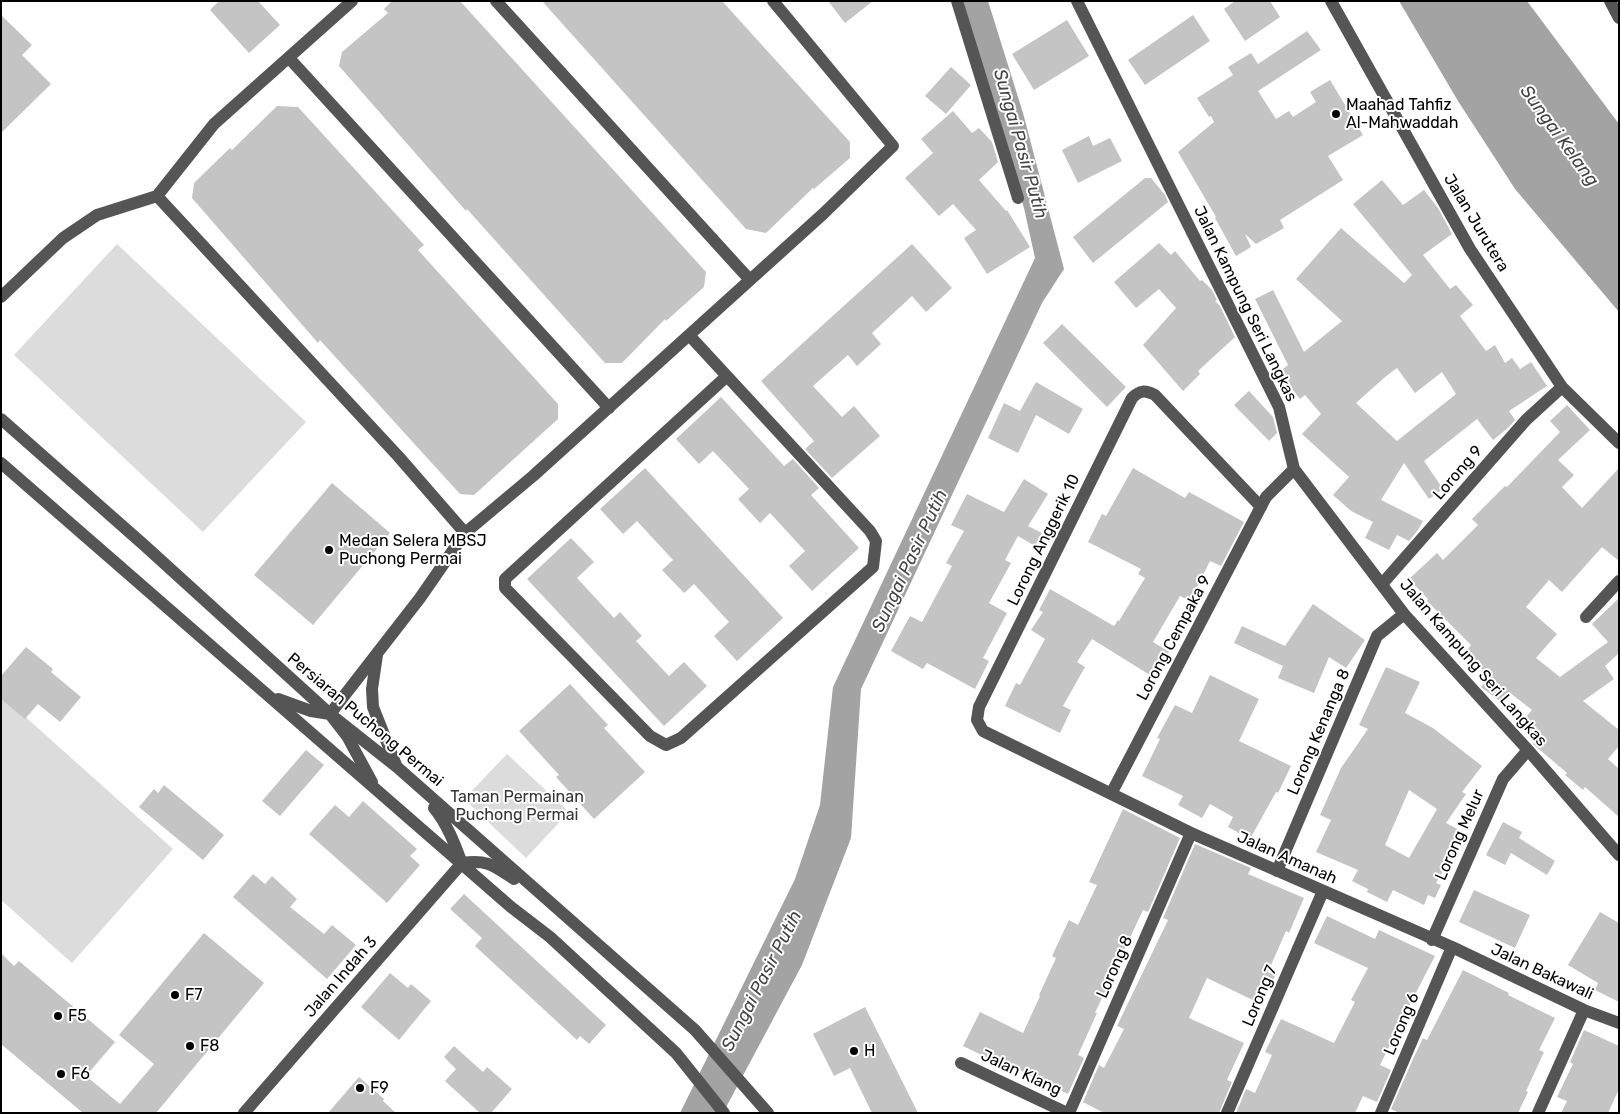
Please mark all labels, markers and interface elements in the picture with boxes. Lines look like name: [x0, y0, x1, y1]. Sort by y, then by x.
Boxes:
water label: Sungai Pasir Putih: [988, 67, 1052, 221]
water label: Sungai Kelang: [1515, 81, 1603, 191]
place label: Maahad Tahfiz Al-Mahwaddah: [1346, 95, 1458, 133]
marker: Maahad Tahfiz Al-Mahwaddah: [1330, 108, 1342, 120]
street label: Jalan Jurutera: [1439, 171, 1513, 275]
street label: Jalan Kampung Seri Langkas: [1189, 203, 1301, 405]
street label: Lorong 9: [1429, 442, 1487, 504]
street label: Lorong Anggerik 10: [1004, 471, 1084, 609]
water label: Sungai Pasir Putih: [867, 486, 953, 636]
place label: Medan Selera MBSJ Puchong Permai: [339, 531, 487, 569]
marker: Medan Selera MBSJ Puchong Permai: [323, 544, 335, 556]
street label: Lorong Cempaka 9: [1133, 572, 1215, 704]
street label: Jalan Kampung Seri Langkas: [1395, 576, 1551, 750]
street label: Persiaran Puchong Permai: [283, 649, 447, 791]
street label: Lorong Kenanga 8: [1284, 666, 1354, 798]
park label: Taman Permainan Puchong Permai: [450, 787, 584, 825]
street label: Lorong Melur: [1431, 787, 1489, 883]
street label: Jalan Amanah: [1234, 827, 1340, 889]
water label: Sungai Pasir Putih: [717, 907, 807, 1055]
street label: Jalan Indah 3: [301, 933, 381, 1021]
street label: Lorong 8: [1093, 933, 1137, 1001]
street label: Jalan Bakawali: [1488, 940, 1596, 1004]
street label: Lorong 7: [1239, 963, 1281, 1029]
place label: F7: [185, 985, 203, 1005]
marker: F7: [169, 989, 181, 1001]
street label: Lorong 6: [1380, 990, 1424, 1058]
place label: F5: [68, 1006, 87, 1026]
marker: F5: [52, 1010, 64, 1022]
place label: F8: [200, 1036, 220, 1056]
marker: F8: [184, 1040, 196, 1052]
place label: H: [864, 1041, 875, 1061]
marker: H: [848, 1045, 860, 1057]
street label: Jalan Klang: [978, 1046, 1064, 1100]
place label: F6: [71, 1064, 90, 1084]
marker: F6: [55, 1068, 67, 1080]
place label: F9: [370, 1078, 389, 1098]
marker: F9: [354, 1082, 366, 1094]

